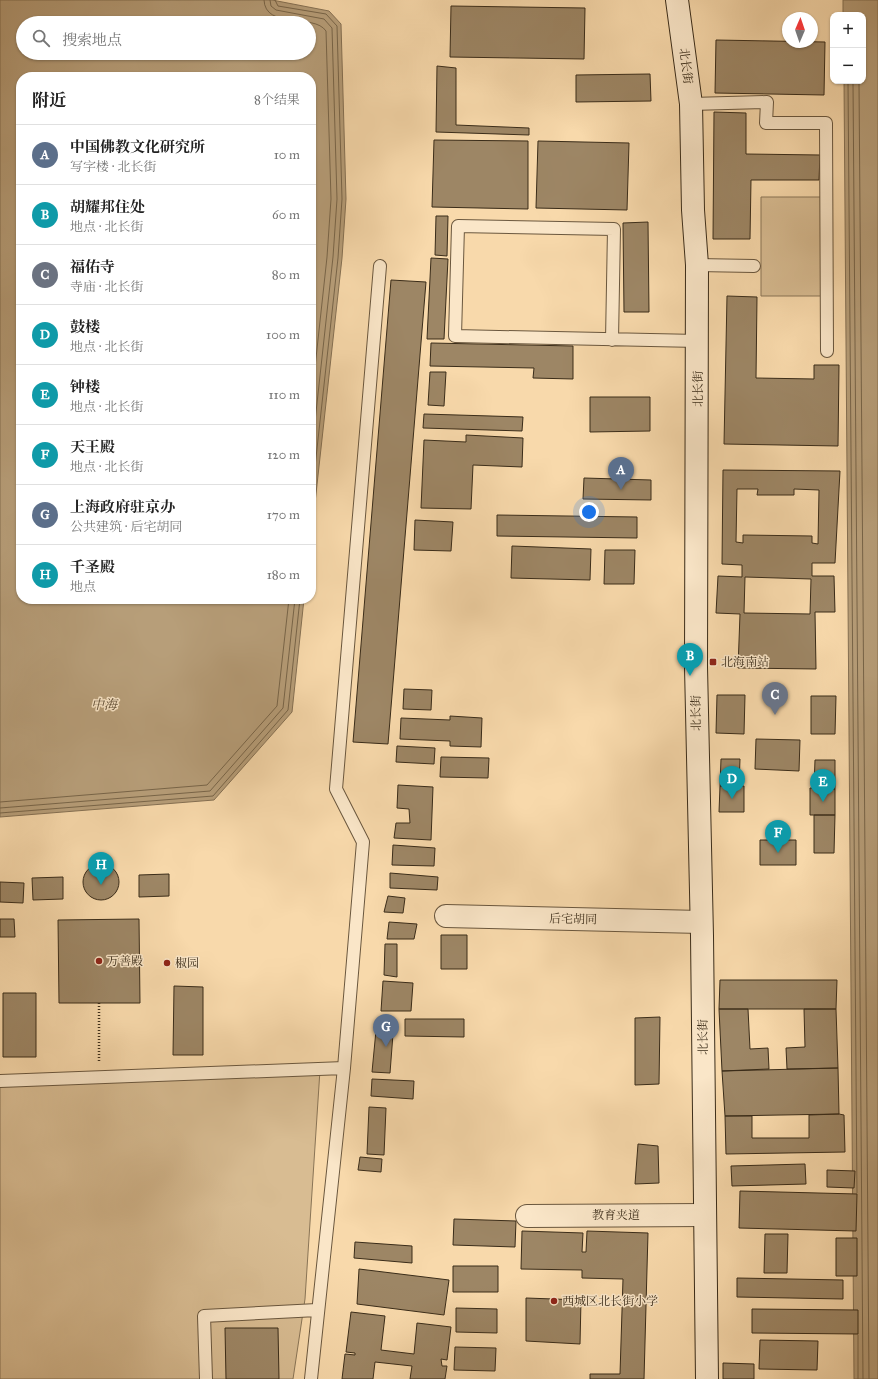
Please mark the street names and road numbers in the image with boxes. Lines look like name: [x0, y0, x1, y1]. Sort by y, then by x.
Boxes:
street label: 北长街: [677, 47, 695, 86]
street label: 北长街: [691, 370, 705, 407]
street label: 北长街: [689, 694, 703, 731]
street label: 后宅胡同: [549, 912, 597, 926]
street label: 北长街: [696, 1018, 710, 1055]
street label: 教育夹道: [592, 1208, 640, 1222]

